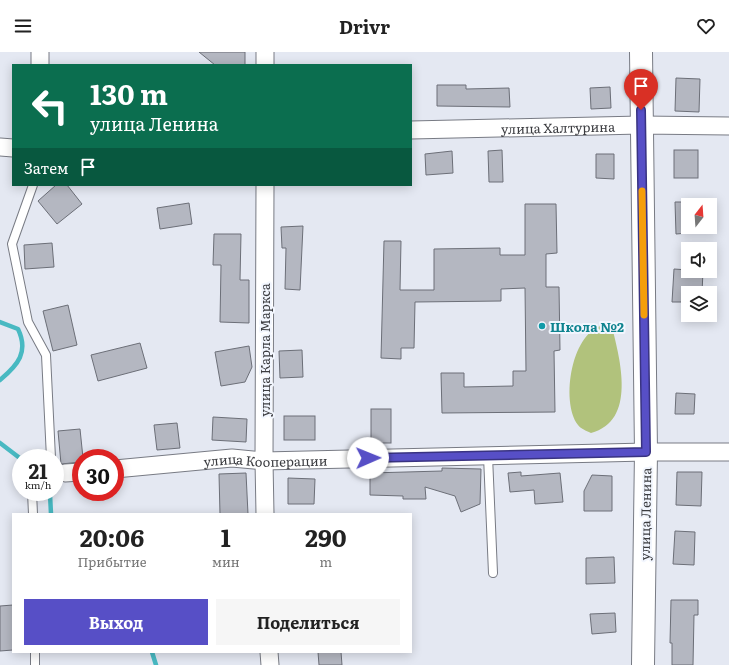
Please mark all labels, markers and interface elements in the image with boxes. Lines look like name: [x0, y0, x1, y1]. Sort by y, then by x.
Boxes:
text: Drivr: [339, 13, 390, 40]
icon: menu: [12, 15, 34, 37]
icon: heart: [695, 15, 717, 37]
pin: [624, 69, 658, 110]
text: 130 m: [90, 72, 168, 114]
icon: arrive: [630, 75, 652, 97]
icon: left: [24, 80, 76, 132]
text: улица Ленина: [90, 110, 218, 137]
street label: улица Халтурина: [501, 116, 615, 138]
text: Затем: [24, 156, 69, 179]
icon: arrive: [77, 156, 99, 178]
north arrow: [681, 198, 717, 234]
map controls: [681, 198, 717, 322]
button: sound: [681, 242, 717, 278]
street label: улица Карла Маркса: [255, 283, 274, 417]
button: layers: [681, 286, 717, 322]
place label: Школа №2: [550, 317, 624, 336]
marker: Школа №2: [537, 321, 547, 331]
position arrow: [347, 437, 389, 479]
street label: улица Кооперации: [203, 448, 328, 471]
speed limit sign: 30: [72, 449, 124, 501]
text: 21: [28, 455, 48, 485]
street label: улица Ленина: [635, 467, 655, 561]
text: km/h: [25, 477, 51, 492]
text: 20:06: [80, 519, 144, 554]
text: 1: [221, 519, 231, 554]
text: 290: [305, 519, 347, 554]
text: Прибытие: [77, 552, 147, 571]
text: мин: [212, 552, 240, 571]
text: m: [320, 552, 332, 571]
button: Выход: [24, 599, 208, 645]
button: Поделиться: [216, 599, 400, 645]

